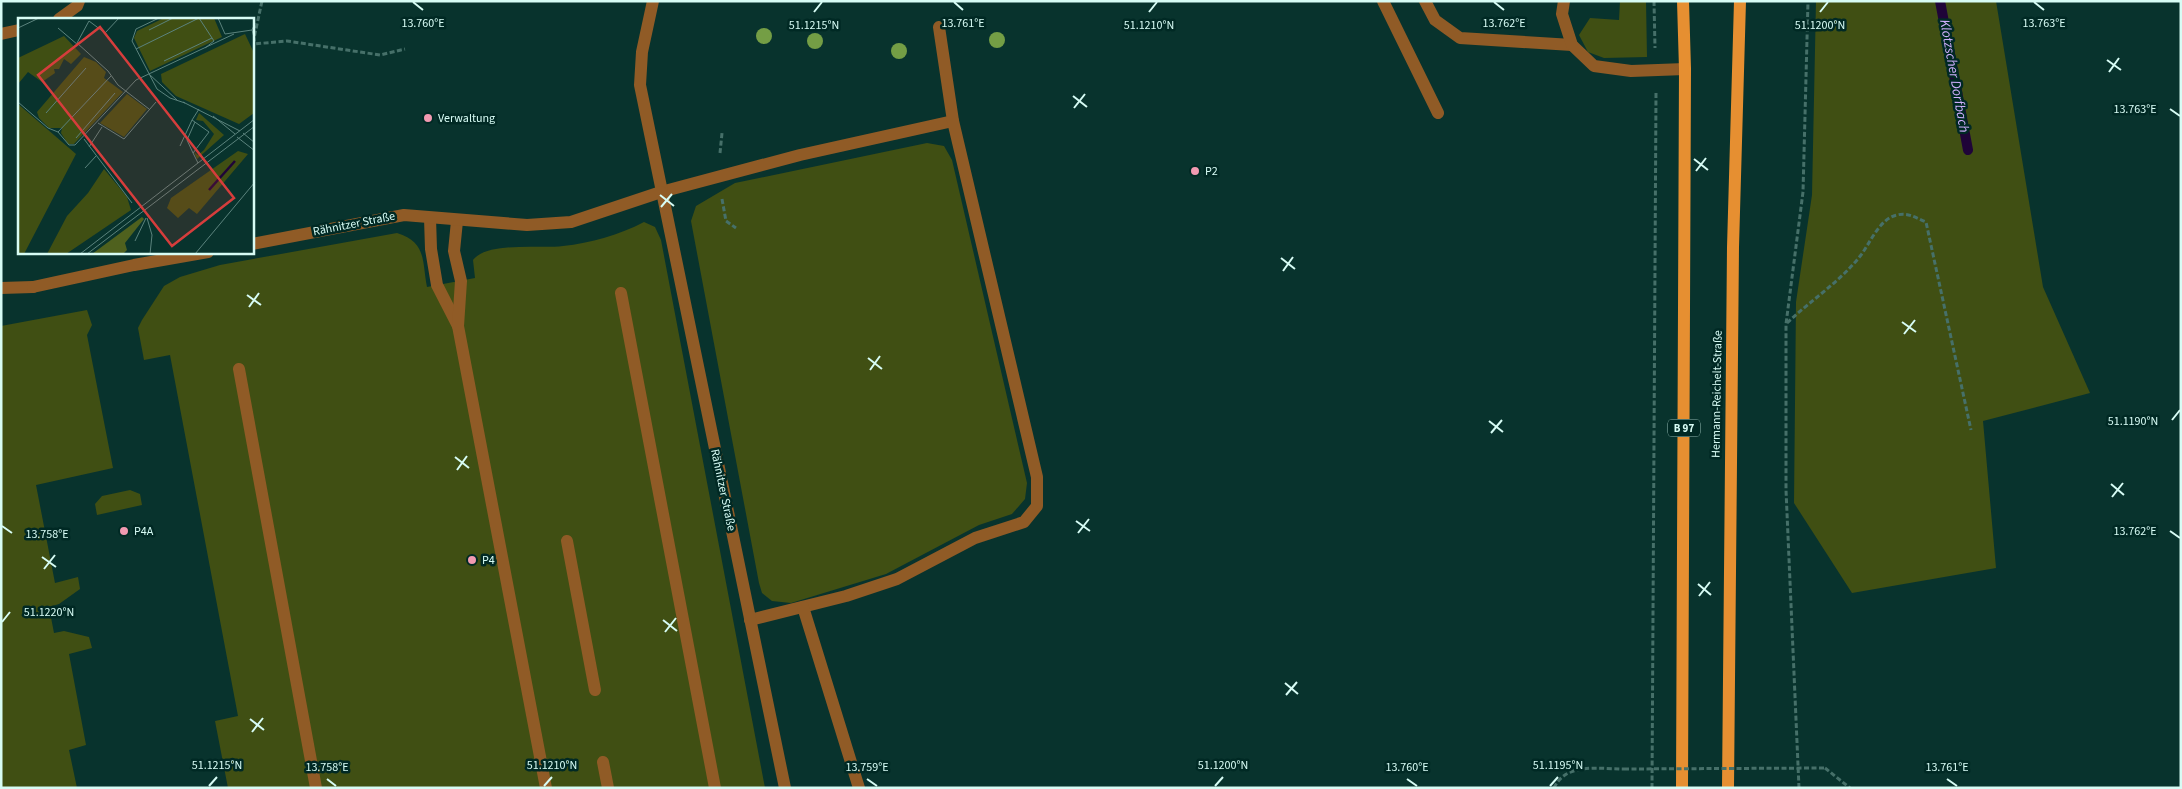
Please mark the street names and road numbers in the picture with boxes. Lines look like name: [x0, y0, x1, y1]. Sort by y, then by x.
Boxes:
street label: Rähnitzer Straße: [311, 208, 397, 240]
street label: Hermann-Reichelt-Straße: [1707, 330, 1727, 458]
road number: B 97: [1668, 419, 1700, 436]
street label: Rähnitzer Straße: [706, 447, 740, 533]

